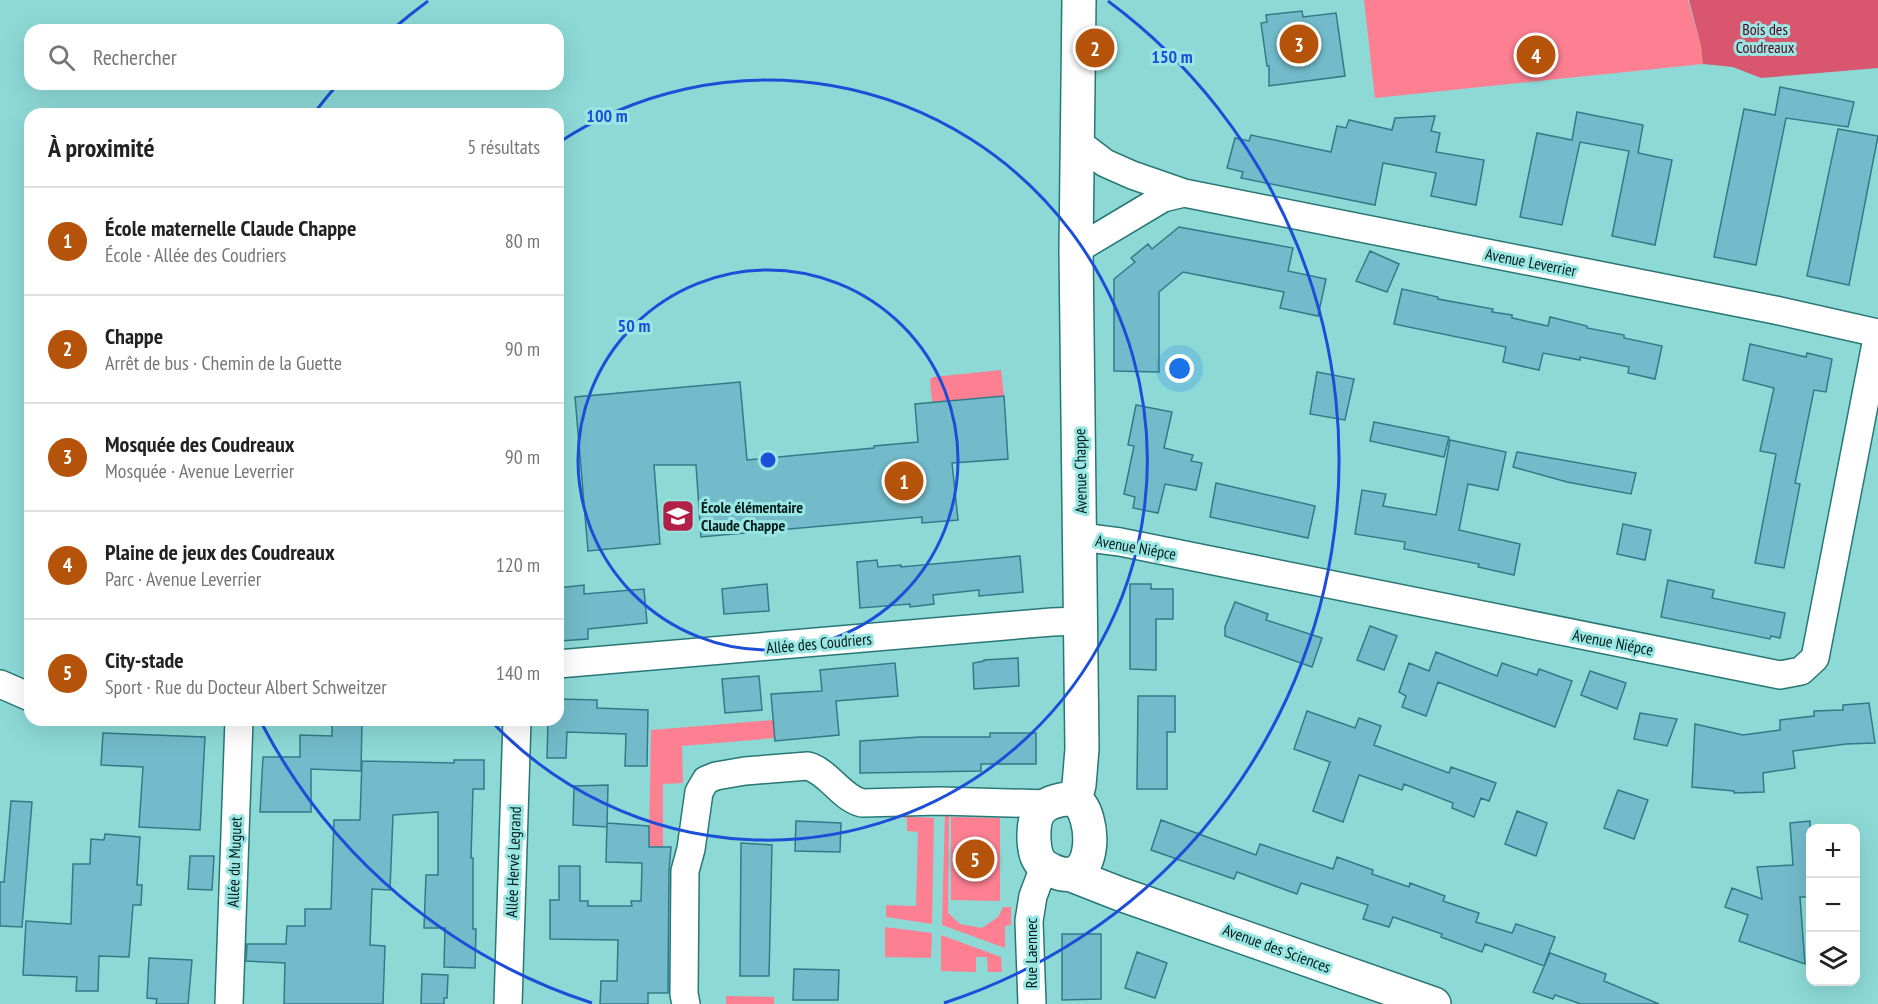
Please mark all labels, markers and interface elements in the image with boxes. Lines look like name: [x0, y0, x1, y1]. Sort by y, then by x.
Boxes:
park label: Bois des Coudreaux: [1736, 19, 1795, 57]
pin: 3: [1280, 22, 1318, 66]
search box: [24, 24, 564, 90]
pin: 2: [1076, 26, 1114, 70]
pin: 4: [1516, 32, 1556, 78]
icon: search: [45, 41, 78, 74]
text: Rechercher: [93, 43, 177, 71]
text: 150 m: [1151, 45, 1193, 68]
text: 100 m: [586, 104, 628, 127]
text: À proximité: [48, 131, 155, 164]
text: 5 résultats: [467, 134, 540, 160]
text: École maternelle Claude Chappe: [105, 214, 356, 242]
text: 1: [63, 228, 72, 254]
text: 80 m: [505, 228, 540, 254]
text: École · Allée des Coudriers: [105, 242, 286, 268]
street label: Avenue Leverrier: [1484, 243, 1579, 281]
text: 50 m: [618, 314, 650, 337]
text: Chappe: [105, 322, 163, 350]
text: 2: [63, 336, 72, 362]
text: 90 m: [505, 336, 540, 362]
text: Arrêt de bus · Chemin de la Guette: [105, 350, 342, 376]
your location: [1165, 354, 1194, 383]
street label: Avenue Chappe: [1069, 428, 1091, 514]
text: Mosquée des Coudreaux: [105, 430, 294, 458]
text: 3: [63, 444, 72, 470]
text: 90 m: [505, 444, 540, 470]
centre of rings: [758, 450, 778, 470]
text: Mosquée · Avenue Leverrier: [105, 458, 294, 484]
pin: 1: [884, 458, 924, 504]
place label: École élémentaire Claude Chappe: [701, 497, 803, 535]
school or university icon: École élémentaire Claude Chappe: [660, 498, 696, 534]
street label: Avenue Niépce: [1094, 530, 1178, 564]
text: Plaine de jeux des Coudreaux: [105, 538, 335, 566]
text: 4: [63, 552, 72, 578]
text: 120 m: [496, 552, 540, 578]
text: Parc · Avenue Leverrier: [105, 566, 261, 592]
street label: Avenue Niépce: [1571, 624, 1655, 660]
street label: Allée des Coudriers: [765, 628, 873, 658]
text: City-stade: [105, 646, 184, 674]
text: 5: [63, 660, 72, 686]
text: 140 m: [496, 660, 540, 686]
text: Sport · Rue du Docteur Albert Schweitzer: [105, 674, 387, 700]
street label: Allée Hervé Legrand: [501, 806, 525, 918]
street label: Allée du Muguet: [222, 816, 246, 908]
map controls: [1806, 824, 1860, 986]
button: +: [1806, 824, 1860, 878]
pin: 5: [956, 836, 994, 882]
button: −: [1806, 878, 1860, 932]
street label: Rue Laennec: [1021, 918, 1041, 988]
street label: Avenue des Sciences: [1220, 919, 1334, 977]
button: layers: [1806, 932, 1860, 986]

